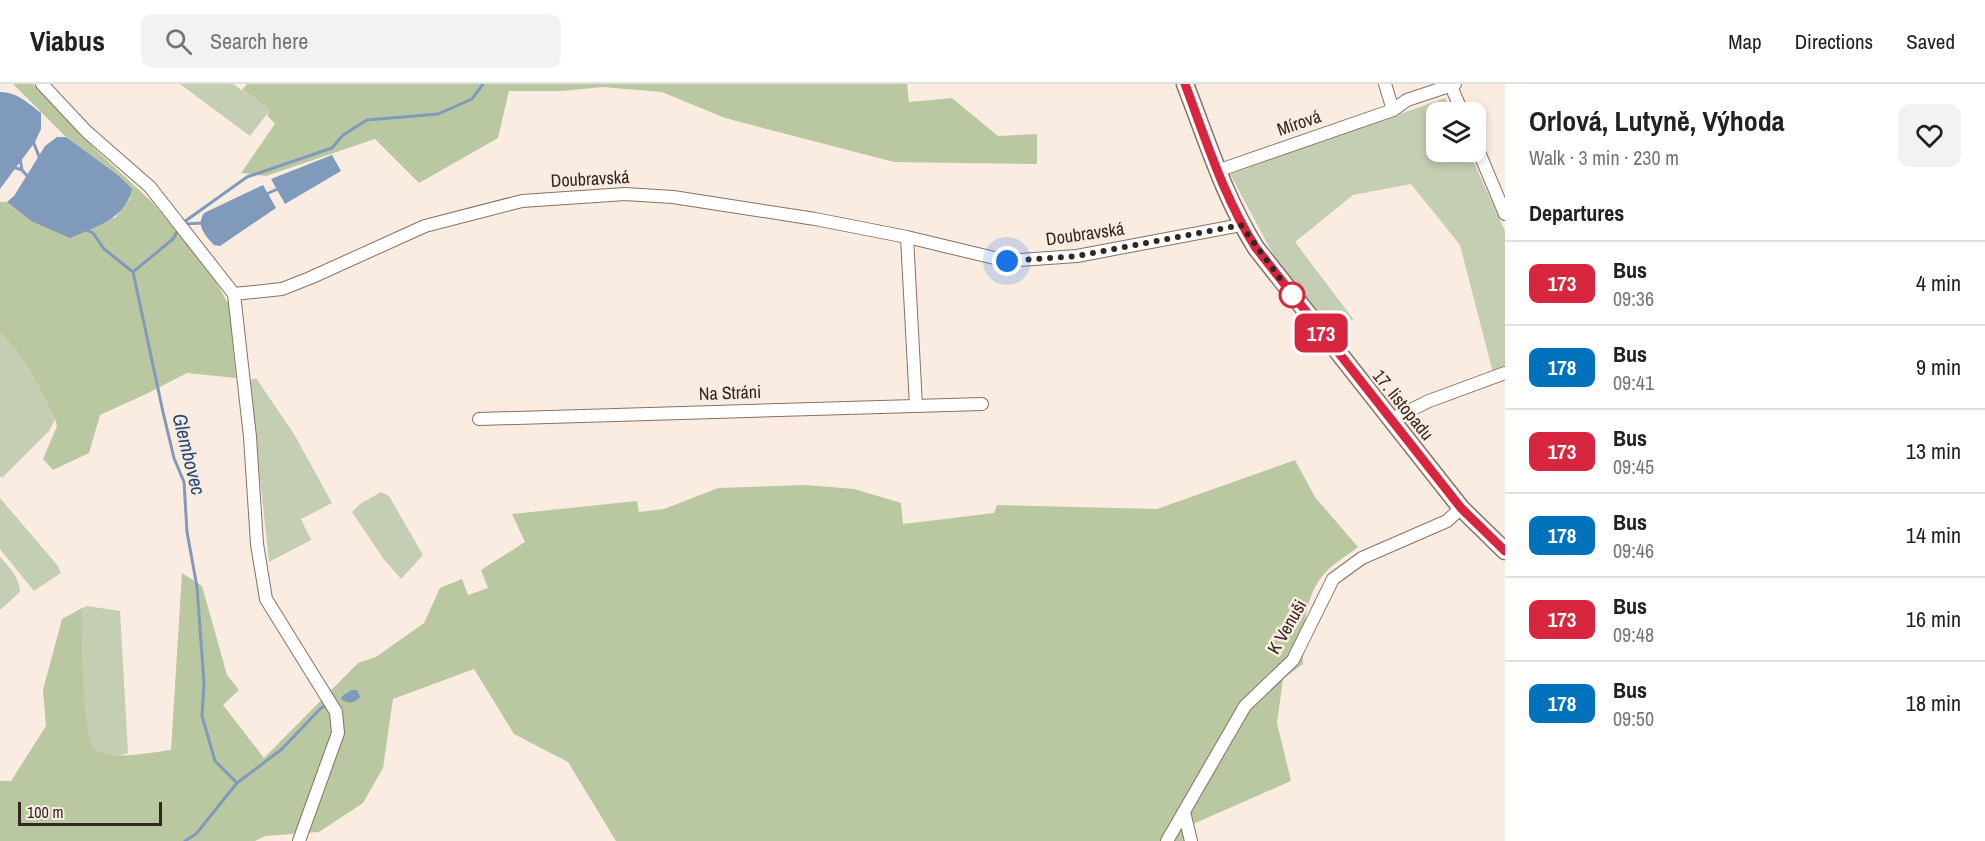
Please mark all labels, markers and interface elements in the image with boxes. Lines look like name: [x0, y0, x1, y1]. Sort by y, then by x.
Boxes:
search box: [141, 14, 561, 68]
text: Viabus: [30, 22, 105, 60]
icon: search: [162, 25, 195, 58]
text: Search here: [210, 26, 308, 56]
text: Map: [1728, 27, 1762, 56]
text: Directions: [1795, 27, 1873, 56]
text: Saved: [1906, 27, 1955, 56]
map controls: [1426, 102, 1486, 162]
button: layers: [1426, 102, 1486, 162]
text: Orlová, Lutyně, Výhoda: [1529, 102, 1785, 140]
street label: Mírová: [1273, 103, 1324, 142]
button: heart: [1898, 104, 1961, 167]
text: Walk · 3 min · 230 m: [1529, 144, 1679, 171]
street label: Doubravská: [550, 164, 630, 193]
text: Departures: [1529, 198, 1624, 228]
street label: Doubravská: [1044, 216, 1126, 251]
your location: [992, 246, 1022, 276]
text: Bus: [1613, 255, 1647, 285]
text: 4 min: [1916, 268, 1961, 298]
text: 173: [1548, 269, 1576, 298]
unlabelled marker: [1279, 282, 1305, 308]
text: 09:36: [1613, 285, 1654, 312]
line badge: 173: [1286, 314, 1356, 352]
text: 173: [1307, 319, 1335, 348]
text: Bus: [1613, 339, 1647, 369]
text: 9 min: [1916, 352, 1961, 382]
text: 178: [1548, 353, 1576, 382]
street label: 17. listopadu: [1367, 364, 1440, 445]
text: 09:41: [1613, 369, 1654, 396]
street label: Na Stráni: [698, 379, 762, 406]
water label: Glembovec: [166, 410, 213, 497]
text: Bus: [1613, 423, 1647, 453]
text: 13 min: [1906, 436, 1961, 466]
text: 173: [1548, 437, 1576, 466]
text: 09:45: [1613, 453, 1654, 480]
text: Bus: [1613, 507, 1647, 537]
text: 14 min: [1906, 520, 1961, 550]
text: 178: [1548, 521, 1576, 550]
text: 09:46: [1613, 537, 1654, 564]
text: Bus: [1613, 591, 1647, 621]
street label: K Venuši: [1261, 595, 1312, 659]
text: 16 min: [1906, 604, 1961, 634]
text: 173: [1548, 605, 1576, 634]
text: 09:48: [1613, 621, 1654, 648]
text: Bus: [1613, 675, 1647, 705]
text: 18 min: [1906, 688, 1961, 718]
text: 178: [1548, 689, 1576, 718]
text: 09:50: [1613, 705, 1654, 732]
scale bar: [18, 799, 162, 826]
text: 100 m: [27, 801, 63, 823]

